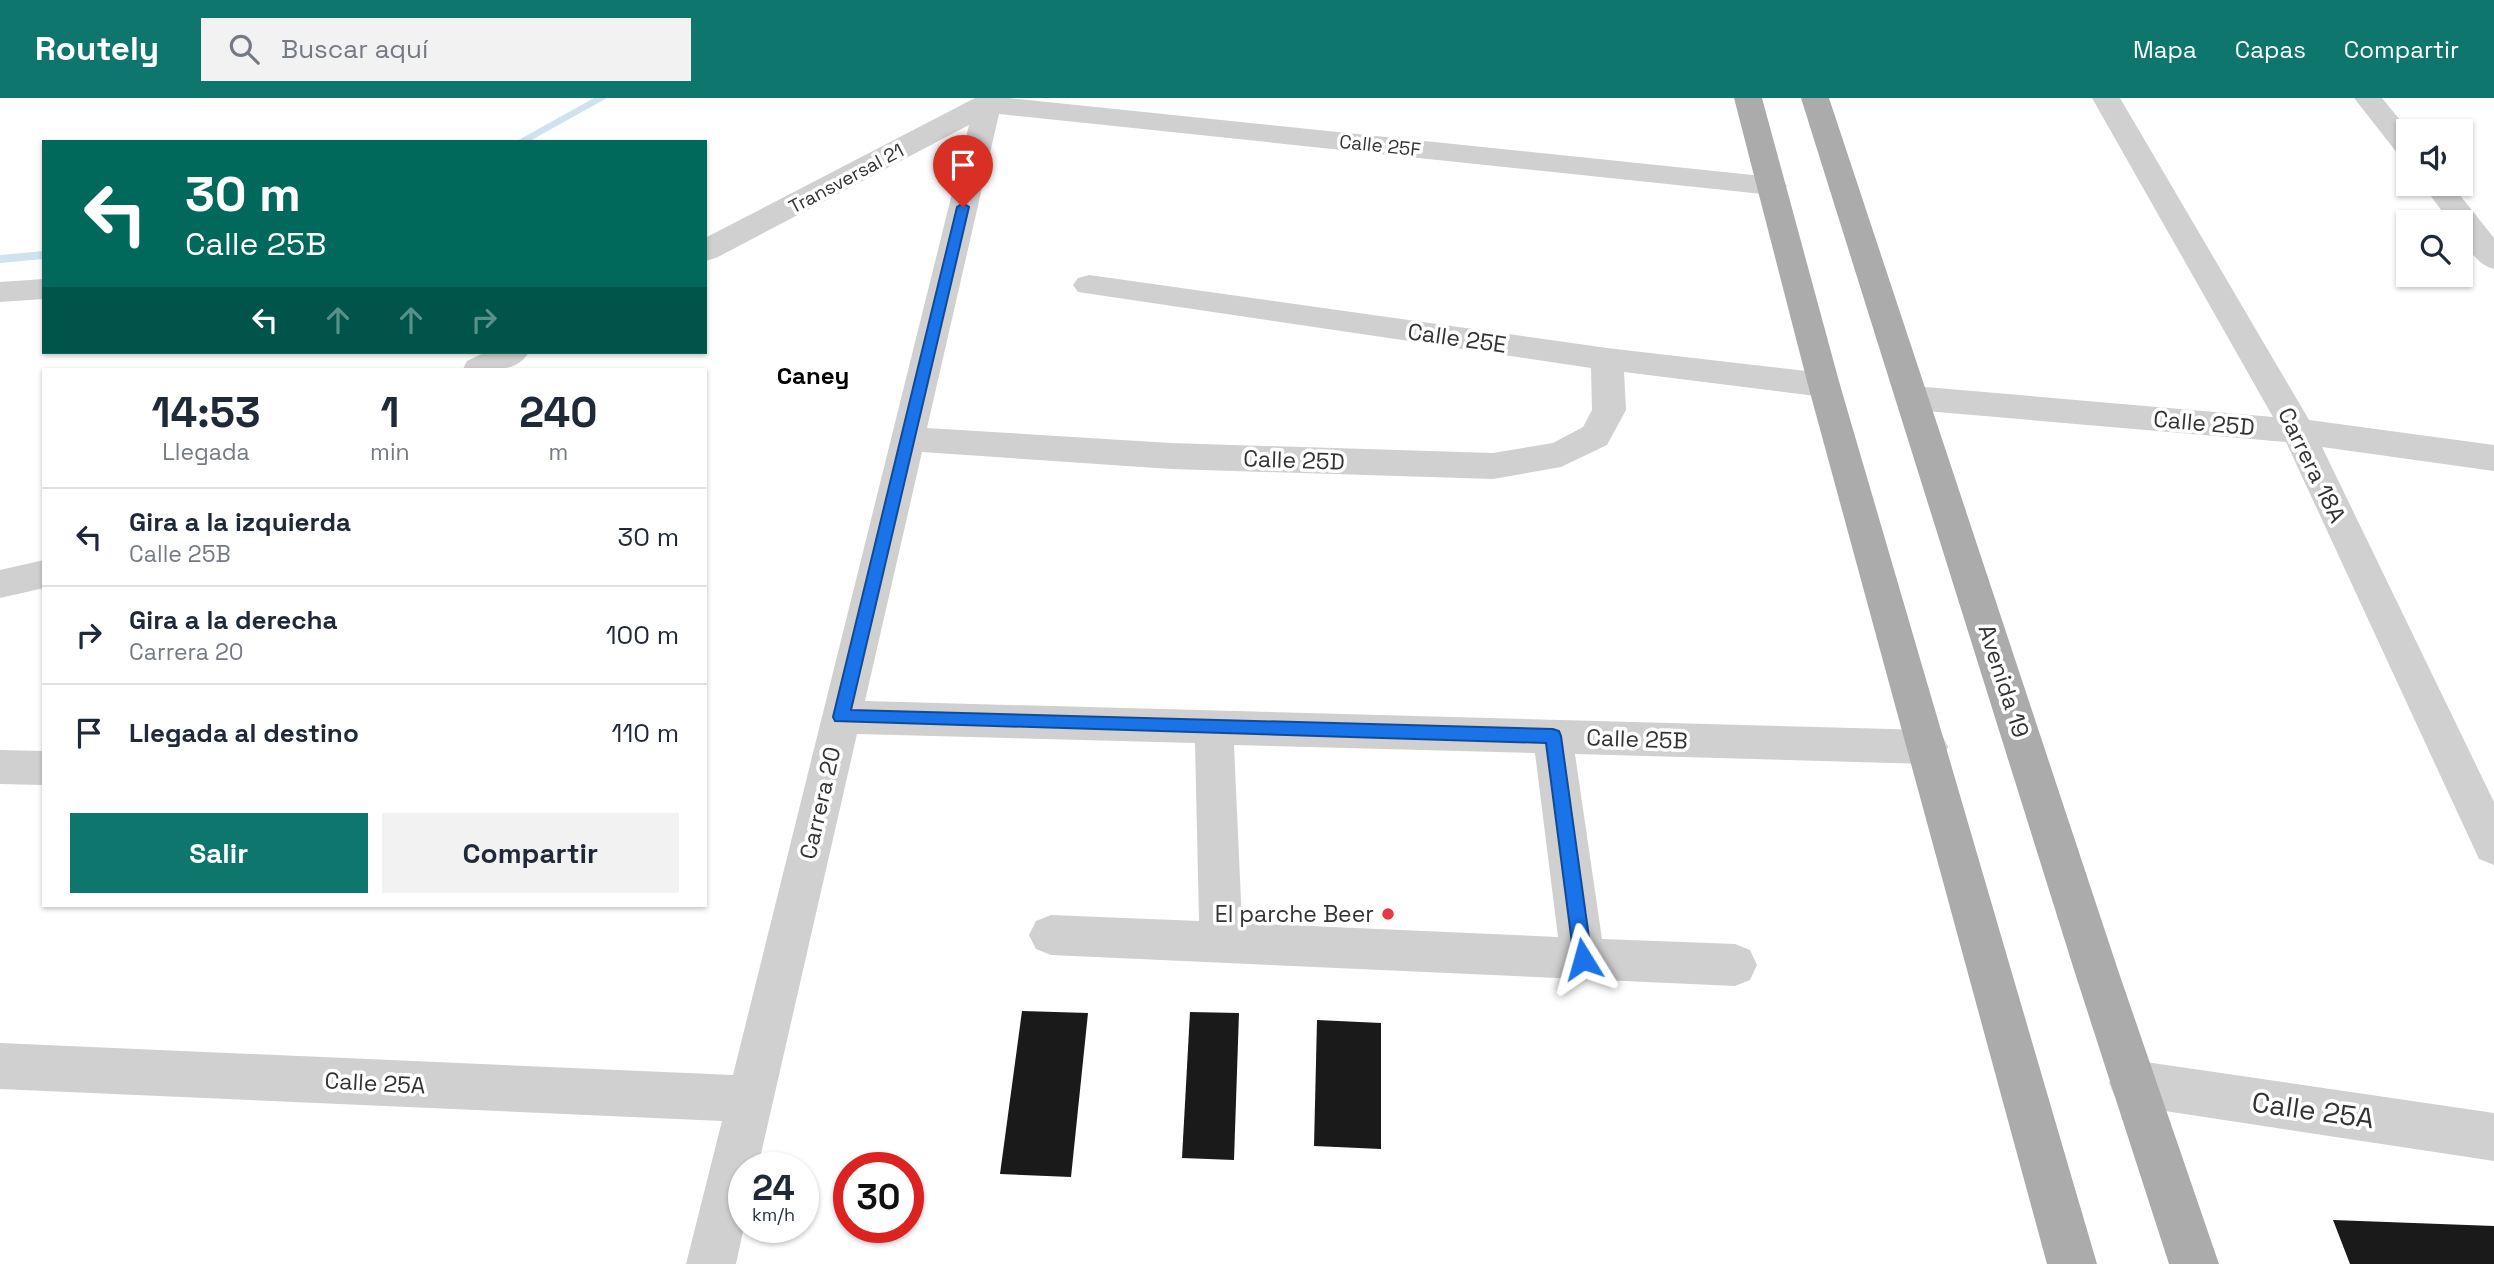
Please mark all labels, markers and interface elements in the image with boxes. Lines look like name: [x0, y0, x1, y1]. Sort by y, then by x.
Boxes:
search box: [201, 18, 691, 81]
text: Routely: [35, 28, 159, 70]
icon: search: [225, 30, 263, 68]
text: Buscar aquí: [281, 32, 428, 66]
text: Mapa: [2133, 34, 2197, 65]
text: Capas: [2235, 34, 2306, 65]
text: Compartir: [2344, 34, 2459, 65]
map controls: [2396, 119, 2473, 287]
button: sound: [2396, 119, 2473, 196]
street label: Calle 25F: [1338, 129, 1422, 162]
pin: [933, 135, 993, 207]
street label: Transversal 21: [784, 138, 908, 219]
icon: arrive: [944, 146, 982, 184]
text: 30 m: [185, 163, 301, 225]
icon: left: [70, 168, 161, 259]
button: search: [2396, 210, 2473, 287]
text: Calle 25B: [185, 224, 326, 264]
icon: left: [246, 301, 284, 339]
icon: ahead: [319, 301, 357, 339]
icon: ahead: [392, 301, 430, 339]
icon: right: [465, 301, 503, 339]
street label: Calle 25E: [1406, 316, 1508, 360]
district label: Caney: [777, 360, 849, 391]
text: 14:53: [152, 386, 261, 439]
text: 1: [380, 386, 399, 439]
text: 240: [519, 386, 597, 439]
street label: Carrera 18A: [2271, 403, 2353, 527]
street label: Calle 25D: [2152, 404, 2256, 442]
text: Llegada: [162, 437, 250, 467]
text: min: [370, 437, 410, 467]
text: m: [548, 437, 568, 467]
street label: Calle 25D: [1243, 443, 1345, 477]
text: Gira a la izquierda: [129, 505, 351, 539]
icon: left: [70, 518, 108, 556]
text: 30 m: [618, 520, 679, 554]
text: Calle 25B: [129, 539, 231, 569]
text: Gira a la derecha: [129, 603, 338, 637]
icon: right: [70, 616, 108, 654]
text: 100 m: [606, 618, 679, 652]
street label: Avenida 19: [1972, 621, 2036, 741]
text: Carrera 20: [129, 637, 244, 667]
icon: arrive: [70, 714, 108, 752]
text: Llegada al destino: [129, 716, 359, 750]
text: 110 m: [612, 716, 679, 750]
street label: Calle 25B: [1586, 722, 1688, 756]
street label: Carrera 20: [792, 744, 848, 862]
button: Salir: [70, 813, 368, 893]
button: Compartir: [382, 813, 679, 893]
place label: El parche Beer: [1215, 899, 1374, 929]
marker: El parche Beer: [1380, 906, 1396, 922]
position arrow: [1546, 922, 1620, 996]
street label: Calle 25A: [324, 1065, 426, 1101]
street label: Calle 25A: [2250, 1084, 2376, 1136]
speed limit sign: 30: [833, 1152, 924, 1243]
text: 24: [752, 1166, 795, 1210]
text: km/h: [752, 1203, 795, 1226]

